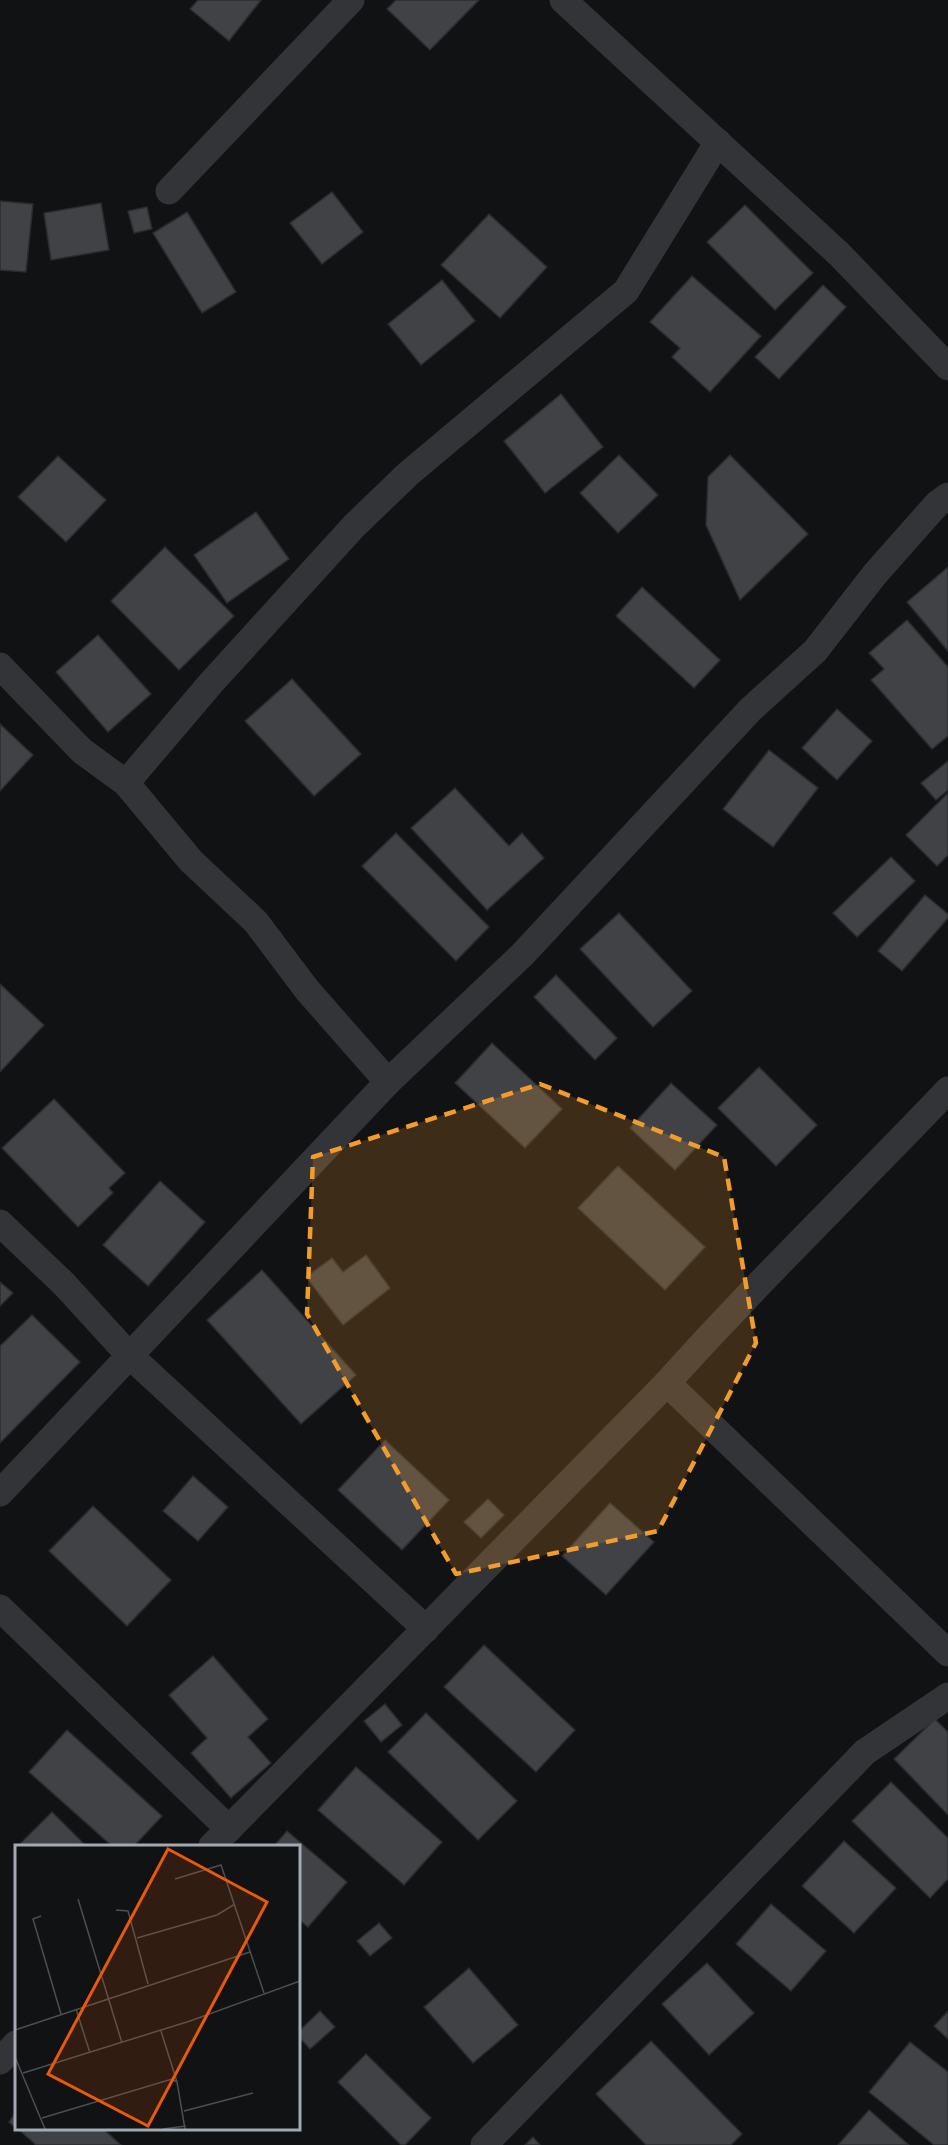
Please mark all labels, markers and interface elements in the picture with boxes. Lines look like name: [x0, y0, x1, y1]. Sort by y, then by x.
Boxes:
inset map: [15, 1845, 300, 2130]

